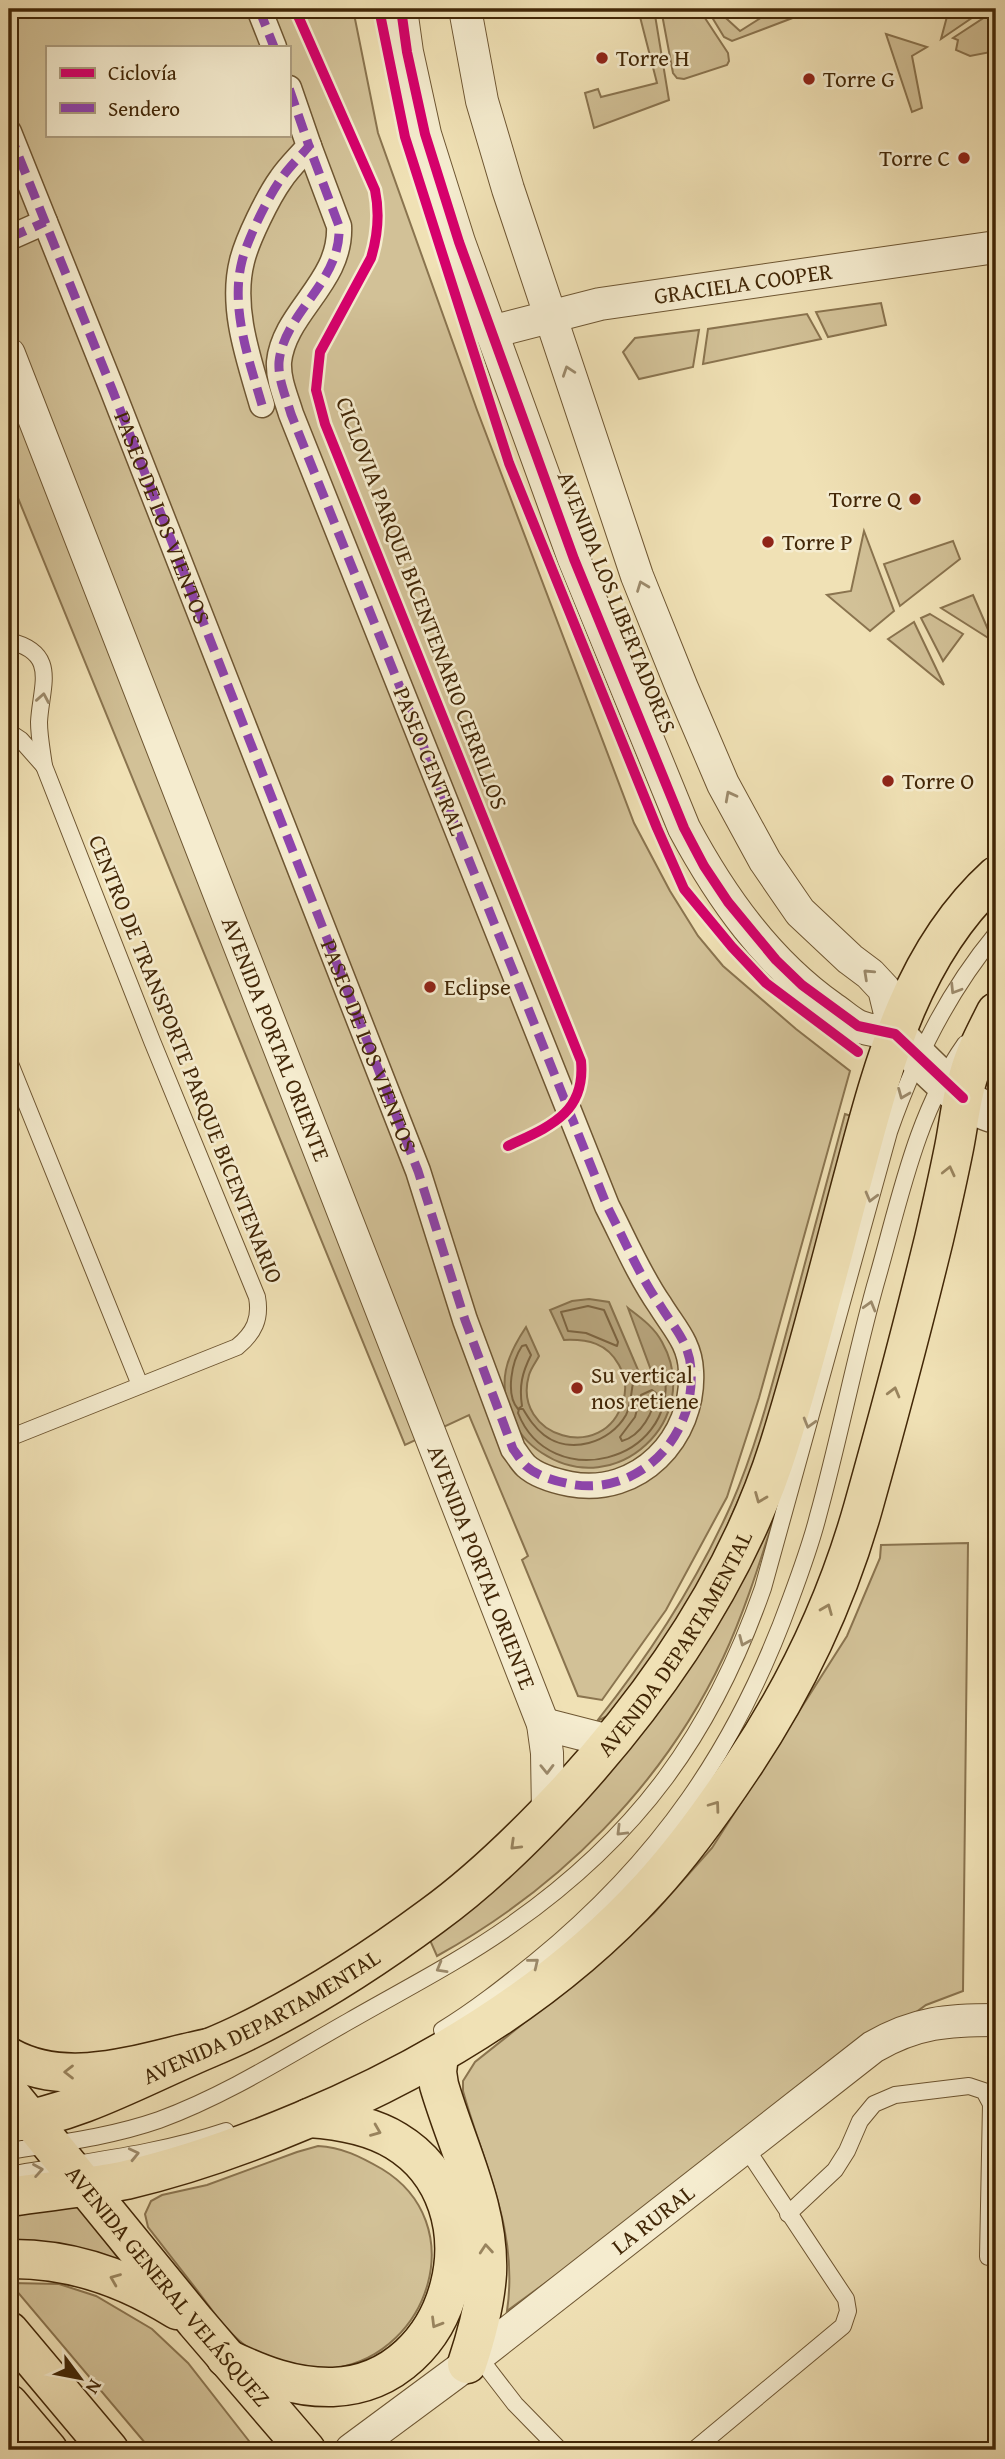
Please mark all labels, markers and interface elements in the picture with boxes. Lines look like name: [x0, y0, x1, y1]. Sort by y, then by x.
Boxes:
place label: Torre H: [616, 41, 689, 74]
legend: [46, 46, 290, 136]
marker: Torre H: [594, 50, 610, 66]
text: Ciclovía: [108, 57, 177, 88]
place label: Torre G: [823, 62, 895, 95]
marker: Torre G: [801, 71, 817, 87]
text: Sendero: [108, 93, 180, 124]
place label: Torre C: [879, 141, 950, 174]
marker: Torre C: [956, 150, 972, 166]
street label: GRACIELA COOPER: [652, 254, 835, 312]
one-way arrow: [563, 366, 577, 378]
street label: CICLOVIA PARQUE BICENTENARIO CERRILLOS: [328, 392, 517, 814]
street label: PASEO DE LOS VIENTOS: [106, 406, 219, 629]
street label: AVENIDA LOS LIBERTADORES: [550, 466, 685, 738]
place label: Torre Q: [829, 482, 902, 515]
marker: Torre Q: [907, 491, 923, 507]
place label: Torre P: [782, 525, 853, 558]
marker: Torre P: [760, 534, 776, 550]
one-way arrow: [636, 581, 650, 593]
street label: PASEO CENTRAL: [386, 682, 475, 840]
one-way arrow: [34, 692, 49, 704]
place label: Torre O: [902, 764, 974, 797]
marker: Torre O: [880, 773, 896, 789]
one-way arrow: [724, 791, 738, 803]
street label: CENTRO DE TRANSPORTE PARQUE BICENTENARIO: [81, 830, 292, 1288]
street label: AVENIDA PORTAL ORIENTE: [214, 912, 339, 1166]
street label: PASEO DE LOS VIENTOS: [313, 934, 426, 1157]
one-way arrow: [863, 969, 876, 982]
place label: Eclipse: [444, 970, 511, 1003]
marker: Eclipse: [422, 979, 438, 995]
one-way arrow: [951, 981, 964, 994]
one-way arrow: [897, 1088, 911, 1100]
one-way arrow: [941, 1165, 955, 1177]
one-way arrow: [865, 1191, 879, 1203]
one-way arrow: [861, 1301, 876, 1313]
place label: Su vertical nos retiene: [591, 1358, 699, 1417]
marker: Su vertical nos retiene: [569, 1380, 585, 1396]
one-way arrow: [886, 1386, 900, 1398]
one-way arrow: [803, 1417, 817, 1429]
street label: AVENIDA PORTAL ORIENTE: [420, 1440, 545, 1694]
one-way arrow: [754, 1491, 768, 1504]
street label: AVENIDA DEPARTAMENTAL: [588, 1525, 760, 1763]
one-way arrow: [819, 1604, 833, 1617]
one-way arrow: [738, 1634, 752, 1646]
one-way arrow: [539, 1764, 555, 1774]
one-way arrow: [707, 1801, 719, 1814]
one-way arrow: [617, 1822, 630, 1835]
one-way arrow: [510, 1836, 523, 1849]
street label: AVENIDA DEPARTAMENTAL: [137, 1940, 386, 2092]
one-way arrow: [527, 1958, 539, 1971]
one-way arrow: [436, 1960, 448, 1973]
one-way arrow: [63, 2064, 74, 2080]
one-way arrow: [369, 2123, 381, 2137]
one-way arrow: [128, 2148, 140, 2162]
street label: AVENIDA GENERAL VELÁSQUEZ: [60, 2160, 276, 2412]
one-way arrow: [32, 2163, 44, 2178]
street label: LA RURAL: [604, 2176, 701, 2262]
one-way arrow: [479, 2243, 494, 2254]
one-way arrow: [109, 2273, 121, 2287]
one-way arrow: [431, 2315, 444, 2328]
north arrow: [46, 2344, 116, 2414]

